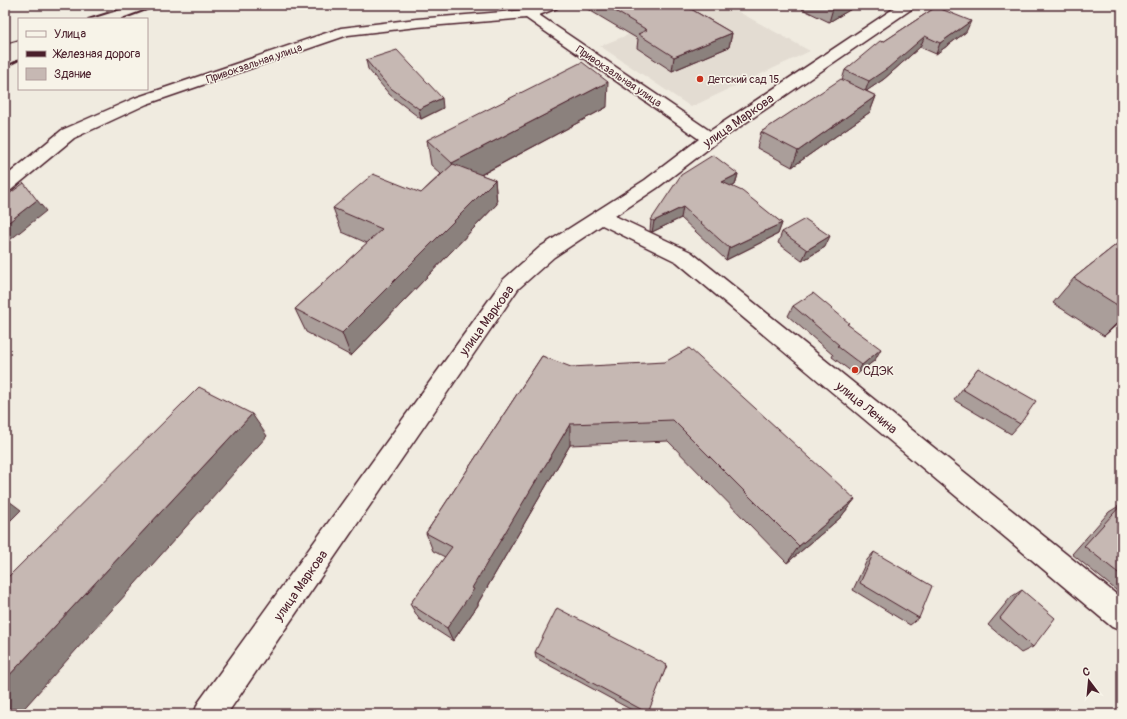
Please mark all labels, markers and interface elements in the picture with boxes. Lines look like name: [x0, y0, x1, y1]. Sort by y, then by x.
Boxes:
legend: [18, 18, 148, 90]
text: Улица: [54, 27, 86, 42]
street label: Привокзальная улица: [205, 41, 304, 86]
street label: Привокзальная улица: [573, 43, 664, 110]
text: Железная дорога: [52, 47, 141, 62]
text: Здание: [54, 67, 91, 82]
place label: Детский сад 15: [707, 73, 779, 86]
marker: Детский сад 15: [695, 74, 705, 84]
street label: улица Маркова: [699, 90, 777, 152]
street label: улица Маркова: [455, 282, 518, 360]
place label: СДЭК: [863, 363, 894, 379]
marker: СДЭК: [850, 365, 860, 375]
street label: улица Ленина: [832, 378, 900, 437]
street label: улица Маркова: [270, 547, 331, 625]
north arrow: [1069, 661, 1109, 701]
text: С: [1081, 665, 1092, 679]

